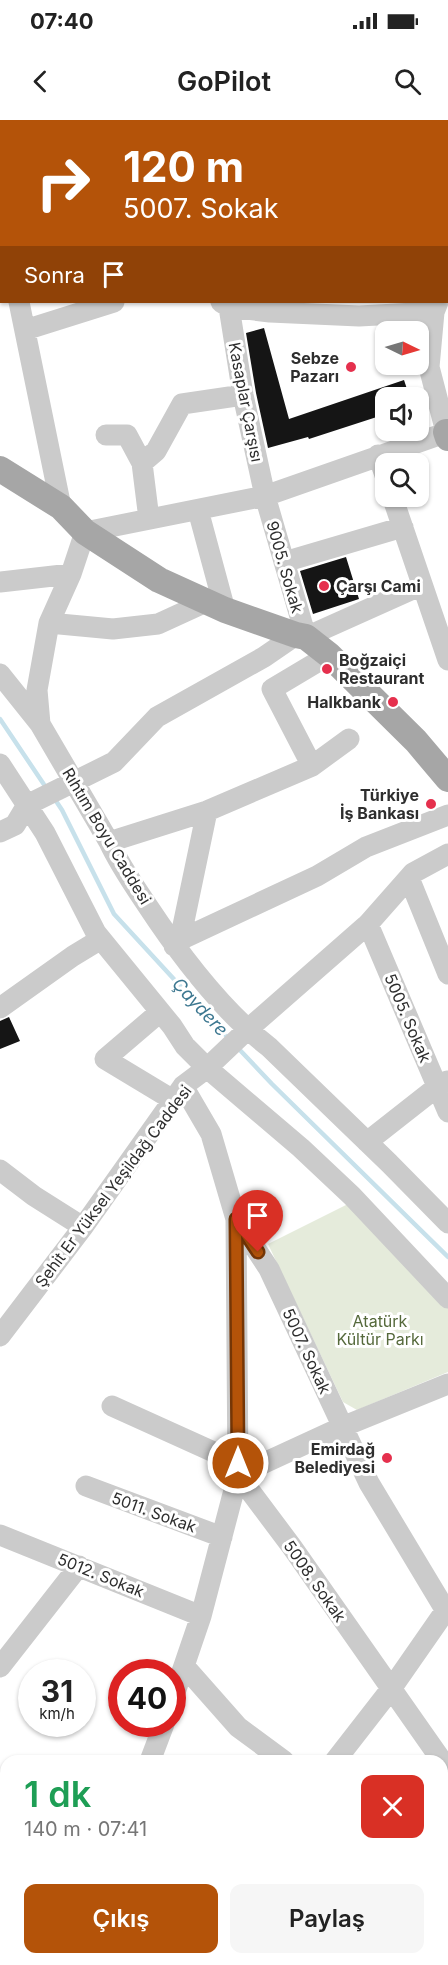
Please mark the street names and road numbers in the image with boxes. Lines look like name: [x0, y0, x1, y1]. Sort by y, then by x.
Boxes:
street label: Kasaplar Çarşısı: [225, 340, 267, 464]
street label: 9005. Sokak: [262, 519, 308, 616]
street label: Rıhtım Boyu Caddesi: [58, 764, 156, 908]
street label: 5005. Sokak: [380, 970, 436, 1066]
street label: Şehit Er Yüksel Yeşildağ Caddesi: [31, 1081, 195, 1291]
street label: 5007. Sokak: [278, 1305, 336, 1397]
street label: 5011. Sokak: [109, 1487, 199, 1537]
street label: 5008. Sokak: [280, 1536, 351, 1626]
street label: 5012. Sokak: [55, 1549, 147, 1602]

